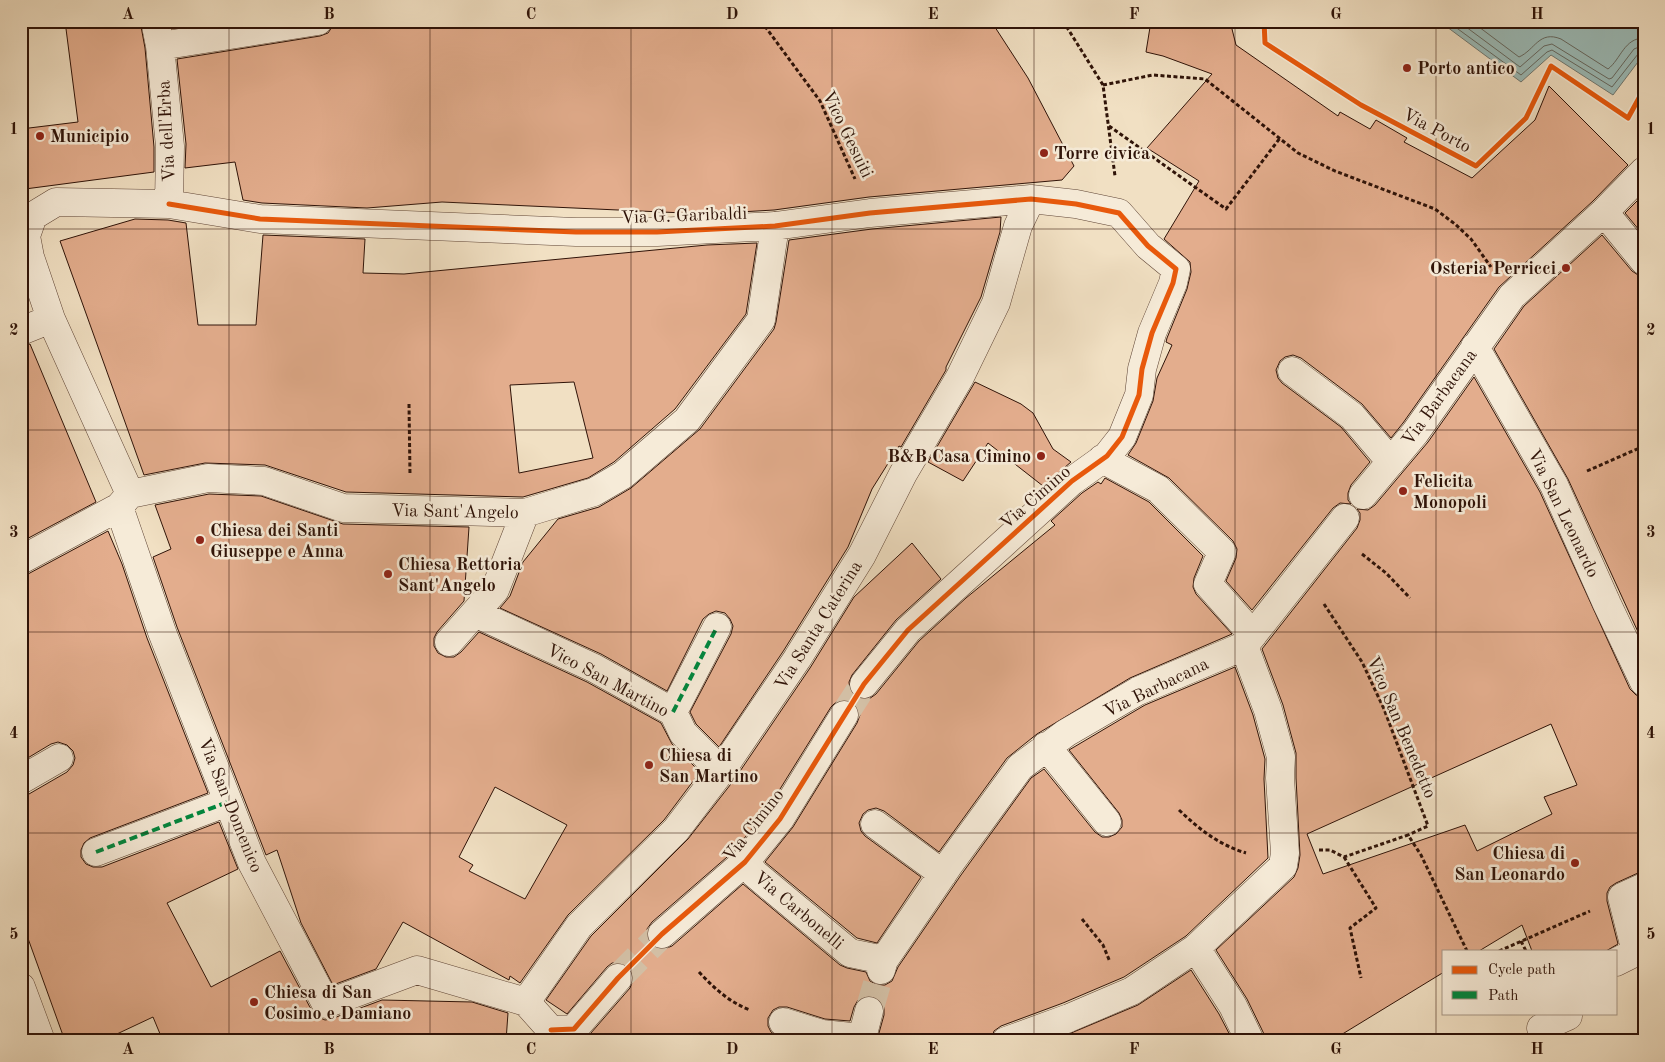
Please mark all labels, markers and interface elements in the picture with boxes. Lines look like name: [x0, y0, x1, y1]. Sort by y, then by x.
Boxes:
text: A: [122, 7, 134, 23]
text: B: [323, 7, 335, 23]
text: C: [526, 7, 536, 23]
text: D: [726, 7, 738, 23]
text: E: [927, 7, 939, 23]
text: F: [1129, 7, 1140, 23]
text: G: [1330, 7, 1342, 23]
text: H: [1530, 7, 1544, 23]
place label: Porto antico: [1417, 60, 1515, 78]
marker: Porto antico: [1401, 62, 1413, 74]
street label: Via dell'Erba: [155, 80, 179, 182]
street label: Vico Gesuiti: [818, 88, 876, 181]
street label: Via Porto: [1399, 105, 1474, 156]
text: 1: [9, 122, 19, 138]
text: 1: [1646, 122, 1656, 138]
place label: Municipio: [50, 128, 129, 146]
marker: Municipio: [34, 130, 46, 142]
place label: Torre civica: [1054, 145, 1150, 163]
marker: Torre civica: [1038, 147, 1050, 159]
street label: Via G. Garibaldi: [621, 205, 748, 227]
place label: Osteria Perricci: [1430, 260, 1556, 278]
marker: Osteria Perricci: [1560, 262, 1572, 274]
text: 2: [9, 323, 19, 339]
text: 2: [1646, 323, 1656, 339]
street label: Via Barbacana: [1399, 346, 1481, 449]
street label: Via San Leonardo: [1524, 446, 1602, 580]
place label: B&B Casa Cimino: [887, 448, 1031, 466]
marker: B&B Casa Cimino: [1035, 450, 1047, 462]
street label: Via Cimino: [997, 463, 1074, 533]
place label: Felicita Monopoli: [1413, 473, 1487, 512]
marker: Felicita Monopoli: [1397, 485, 1409, 497]
street label: Via Sant'Angelo: [391, 502, 519, 522]
place label: Chiesa dei Santi Giuseppe e Anna: [210, 522, 344, 561]
text: 3: [9, 525, 19, 541]
text: 3: [1646, 525, 1656, 541]
marker: Chiesa dei Santi Giuseppe e Anna: [194, 534, 206, 546]
place label: Chiesa Rettoria Sant'Angelo: [398, 556, 522, 595]
street label: Via Santa Caterina: [772, 558, 866, 693]
marker: Chiesa Rettoria Sant'Angelo: [382, 568, 394, 580]
street label: Vico San Martino: [543, 641, 672, 721]
street label: Vico San Benedetto: [1363, 654, 1439, 801]
street label: Via Barbacana: [1101, 655, 1212, 721]
text: 4: [9, 726, 19, 742]
text: 4: [1646, 726, 1656, 742]
street label: Via San Domenico: [195, 735, 265, 875]
place label: Chiesa di San Martino: [659, 747, 758, 786]
marker: Chiesa di San Martino: [643, 759, 655, 771]
street label: Via Cimino: [720, 786, 788, 865]
place label: Chiesa di San Leonardo: [1454, 845, 1565, 884]
marker: Chiesa di San Leonardo: [1569, 857, 1581, 869]
street label: Via Carbonelli: [750, 868, 847, 953]
text: 5: [9, 927, 19, 943]
text: 5: [1646, 927, 1656, 943]
legend: [1442, 950, 1618, 1014]
text: Cycle path: [1488, 963, 1556, 978]
place label: Chiesa di San Cosimo e Damiano: [264, 984, 411, 1023]
text: Path: [1488, 989, 1518, 1004]
marker: Chiesa di San Cosimo e Damiano: [248, 996, 260, 1008]
text: A: [122, 1042, 134, 1058]
text: B: [323, 1042, 335, 1058]
text: C: [526, 1042, 536, 1058]
text: D: [726, 1042, 738, 1058]
text: E: [927, 1042, 939, 1058]
text: F: [1129, 1042, 1140, 1058]
text: G: [1330, 1042, 1342, 1058]
text: H: [1530, 1042, 1544, 1058]

